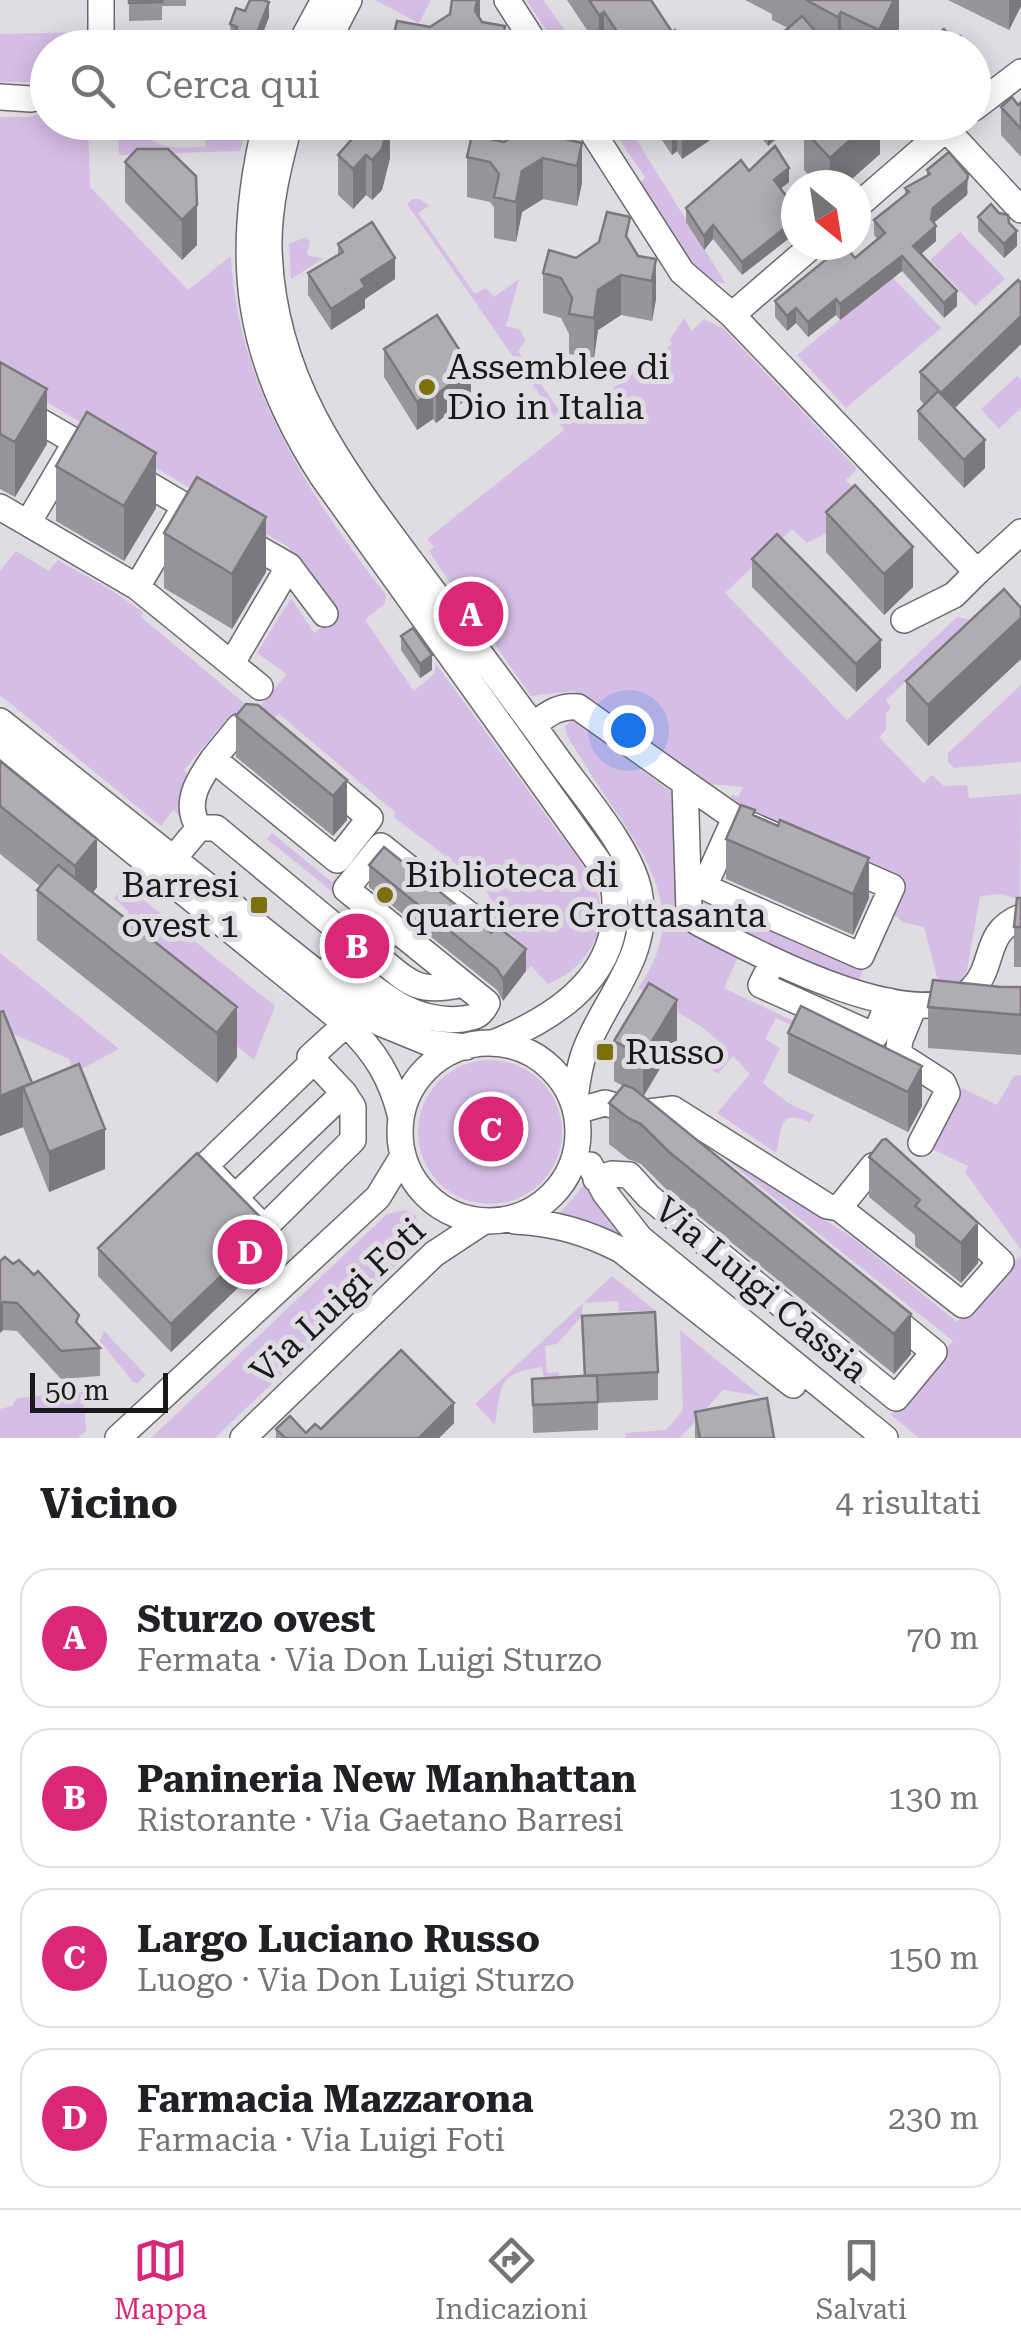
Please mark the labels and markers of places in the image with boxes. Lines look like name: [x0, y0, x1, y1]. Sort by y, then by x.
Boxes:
place label: Assemblee di Dio in Italia: [447, 347, 670, 428]
marker: Assemblee di Dio in Italia: [416, 376, 438, 398]
pin: A: [438, 576, 504, 652]
place label: Biblioteca di quartiere Grottasanta: [405, 855, 767, 936]
place label: Barresi ovest 1: [121, 865, 239, 946]
marker: Biblioteca di quartiere Grottasanta: [374, 884, 396, 906]
marker: Barresi ovest 1: [248, 894, 270, 916]
pin: B: [324, 908, 390, 984]
place label: Russo: [625, 1032, 725, 1073]
marker: Russo: [594, 1041, 616, 1063]
pin: C: [458, 1092, 524, 1166]
pin: D: [218, 1214, 282, 1290]

